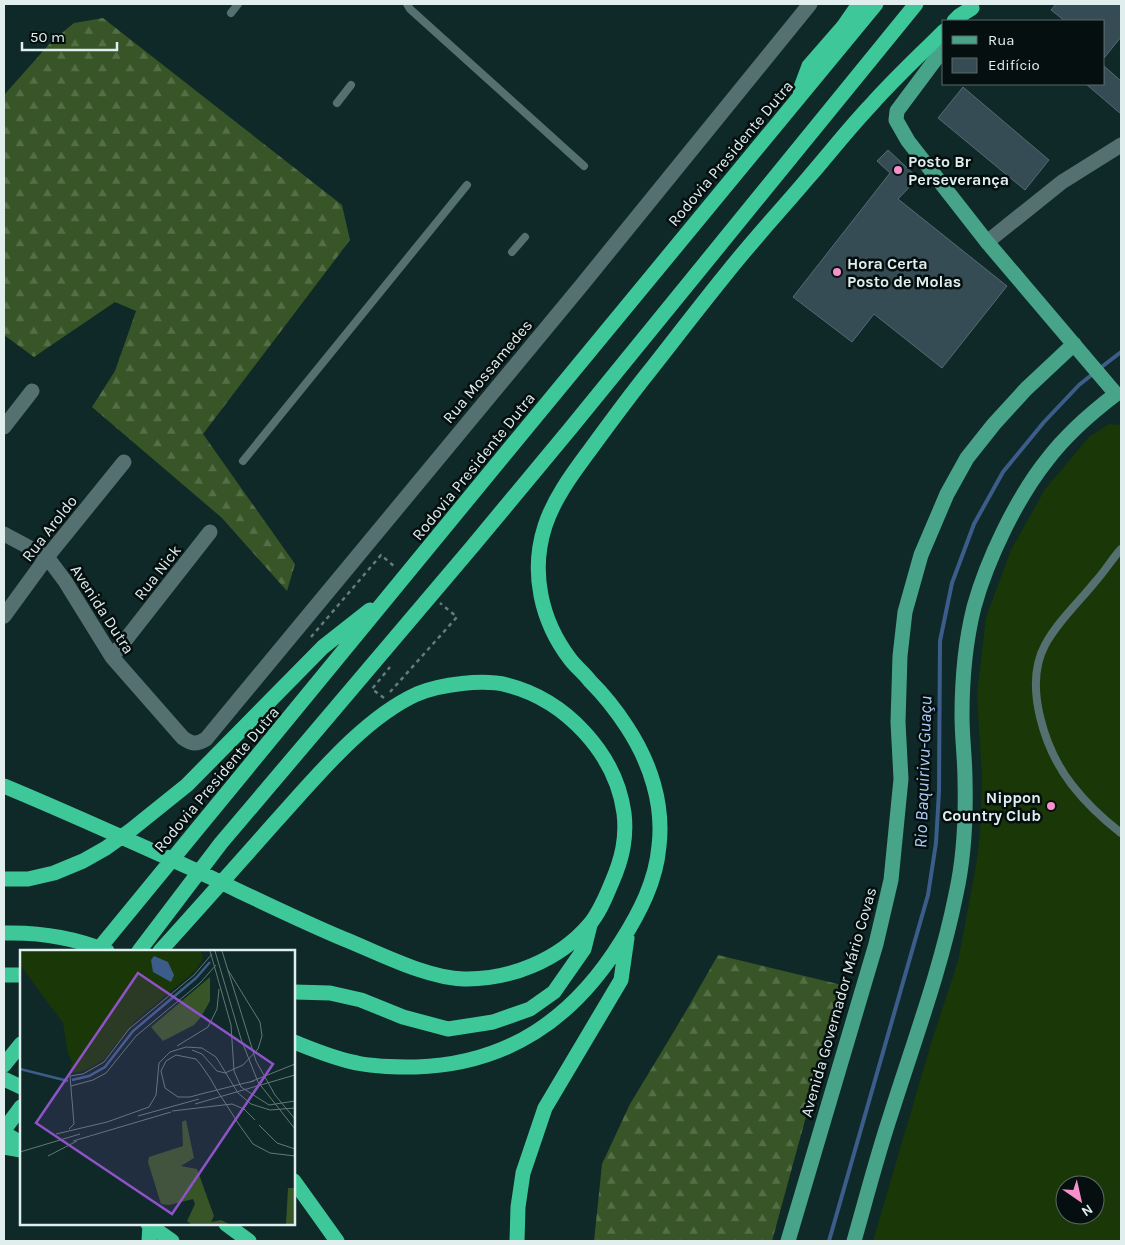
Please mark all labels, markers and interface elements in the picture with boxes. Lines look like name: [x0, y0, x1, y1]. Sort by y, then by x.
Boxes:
scale bar: [22, 20, 118, 52]
legend: [942, 20, 1105, 85]
text: 50 m: [30, 28, 65, 46]
text: Rua: [988, 31, 1015, 49]
text: Edifício: [988, 56, 1040, 74]
street label: Rodovia Presidente Dutra: [664, 77, 797, 230]
place label: Posto Br Perseverança: [908, 152, 1009, 189]
marker: Posto Br Perseverança: [892, 164, 904, 176]
place label: Hora Certa Posto de Molas: [847, 254, 961, 291]
marker: Hora Certa Posto de Molas: [831, 266, 843, 278]
street label: Rua Mossamedes: [439, 316, 536, 427]
street label: Rodovia Presidente Dutra: [408, 389, 539, 544]
street label: Rua Aroldo: [18, 492, 81, 565]
street label: Rua Nick: [130, 541, 185, 604]
street label: Avenida Dutra: [67, 561, 138, 657]
water label: Rio Baquirivu-Guaçu: [909, 695, 937, 849]
street label: Rodovia Presidente Dutra: [150, 703, 283, 856]
place label: Nippon Country Club: [942, 788, 1041, 825]
marker: Nippon Country Club: [1045, 800, 1057, 812]
street label: Avenida Governador Mário Covas: [797, 885, 880, 1119]
inset map: [20, 950, 295, 1225]
north arrow: [1055, 1175, 1105, 1225]
text: N: [1078, 1201, 1096, 1220]

